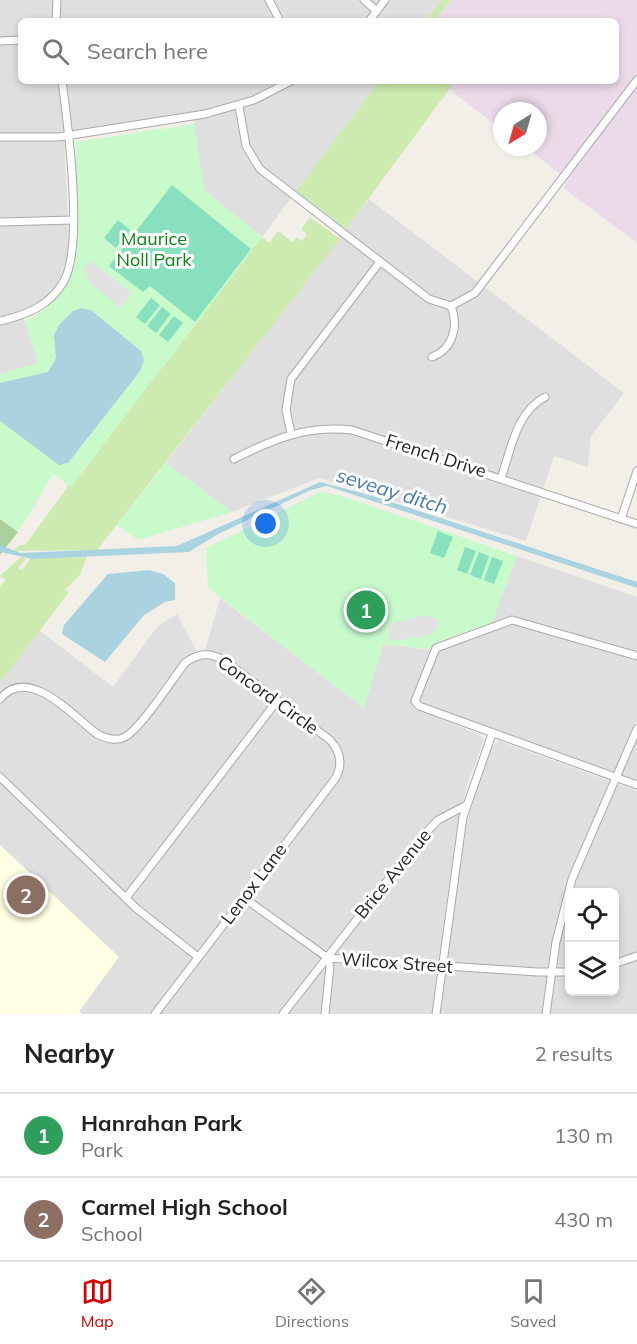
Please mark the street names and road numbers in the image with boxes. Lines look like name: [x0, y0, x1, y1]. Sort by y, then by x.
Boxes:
street label: French Drive: [383, 428, 489, 483]
street label: Concord Circle: [213, 650, 323, 739]
street label: Brice Avenue: [349, 824, 436, 923]
street label: Lenox Lane: [216, 839, 291, 929]
street label: Wilcox Street: [341, 947, 453, 978]

